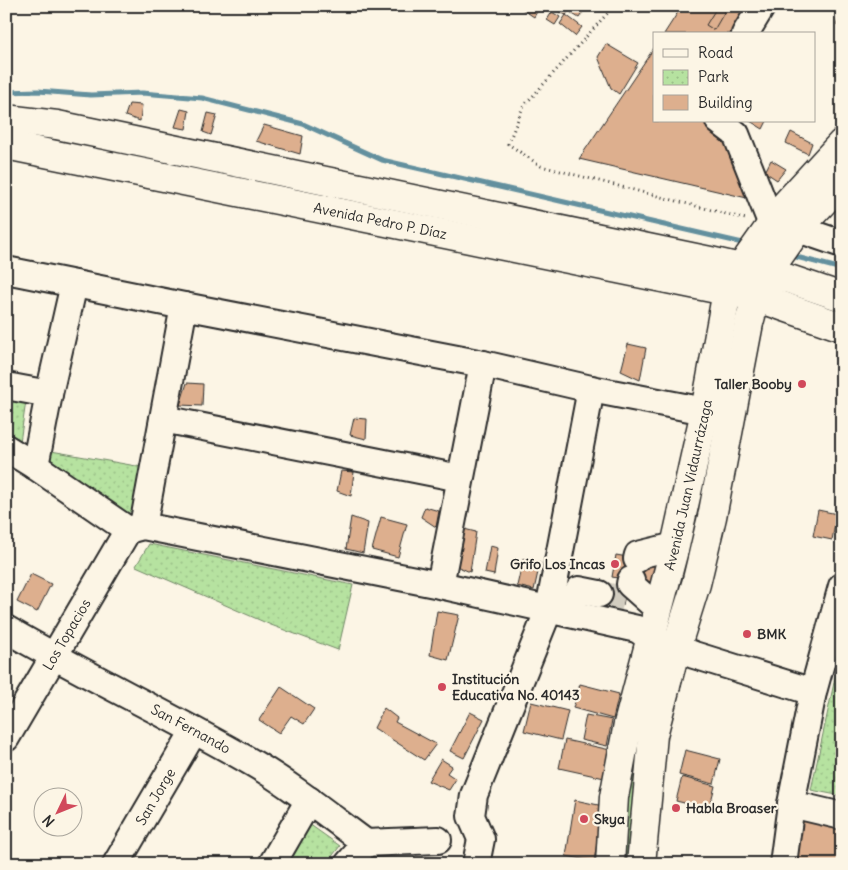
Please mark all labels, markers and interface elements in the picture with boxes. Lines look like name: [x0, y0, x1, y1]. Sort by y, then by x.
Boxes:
legend: [653, 32, 816, 122]
text: Road: [698, 43, 733, 62]
text: Park: [698, 67, 729, 86]
text: Building: [698, 93, 753, 112]
street label: Avenida Pedro P. Díaz: [312, 199, 449, 243]
place label: Taller Booby: [714, 375, 792, 393]
marker: Taller Booby: [796, 378, 808, 390]
street label: Avenida Juan Vidaurrázaga: [660, 398, 716, 572]
place label: Grifo Los Incas: [510, 555, 606, 573]
marker: Grifo Los Incas: [609, 558, 621, 570]
street label: Los Topacios: [39, 596, 95, 673]
place label: BMK: [757, 625, 787, 643]
marker: BMK: [741, 628, 753, 640]
place label: Institución Educativa No. 40143: [452, 670, 580, 704]
marker: Institución Educativa No. 40143: [436, 681, 448, 693]
street label: San Fernando: [148, 700, 234, 758]
street label: San Jorge: [132, 765, 179, 829]
north arrow: [32, 788, 82, 838]
place label: Habla Broaser: [686, 799, 777, 817]
marker: Habla Broaser: [670, 802, 682, 814]
place label: Skya: [594, 810, 625, 828]
text: N: [39, 811, 58, 831]
marker: Skya: [578, 813, 590, 825]

